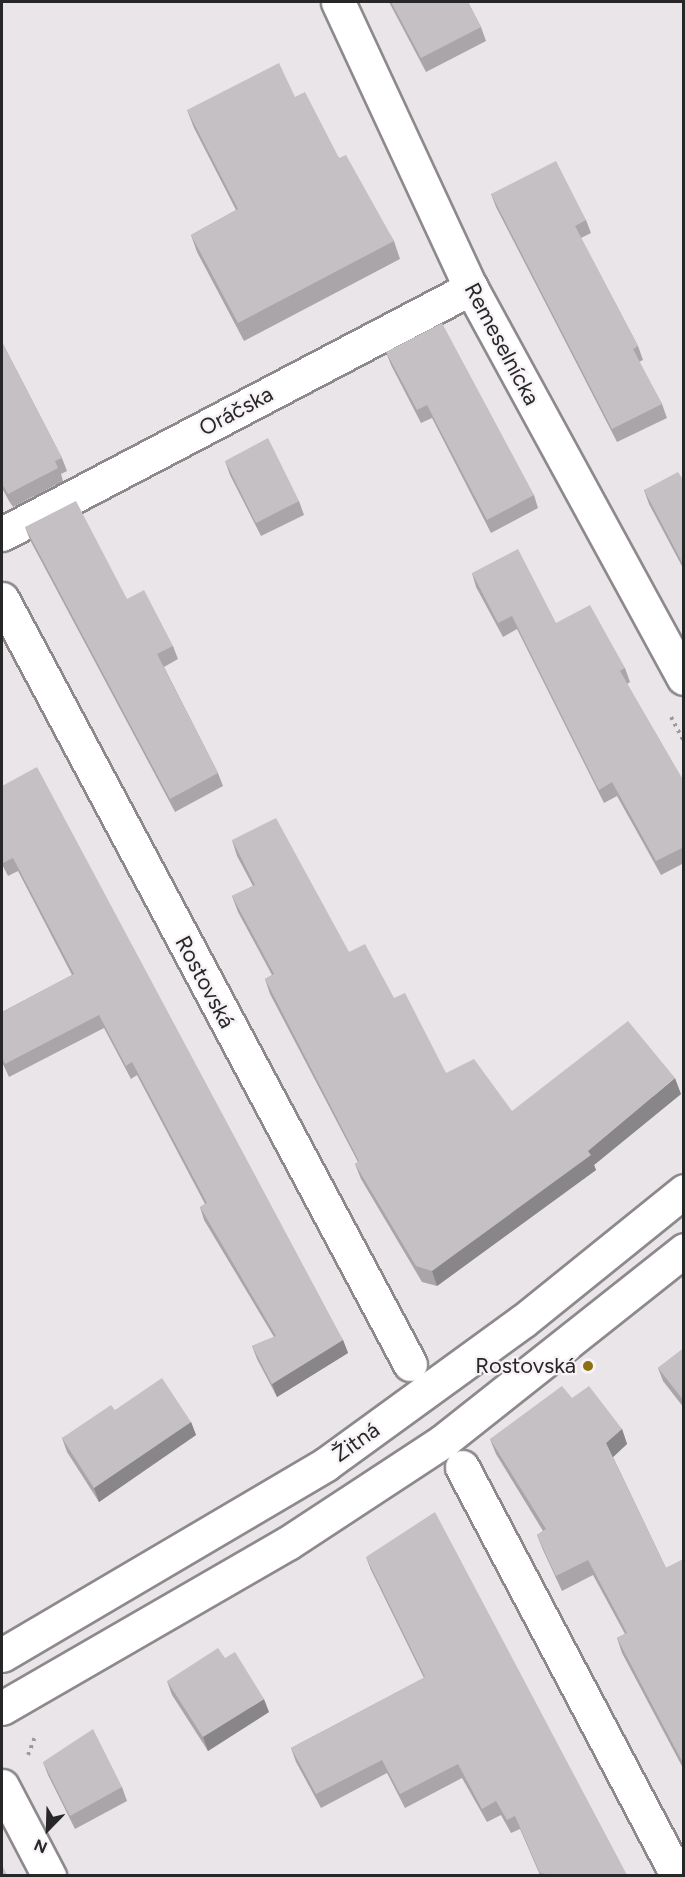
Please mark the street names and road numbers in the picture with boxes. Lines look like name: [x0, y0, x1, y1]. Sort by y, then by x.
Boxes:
street label: Remeselnícka: [459, 278, 545, 410]
street label: Oráčska: [195, 381, 277, 441]
street label: Rostovská: [170, 931, 240, 1033]
street label: Žitná: [328, 1417, 384, 1467]

